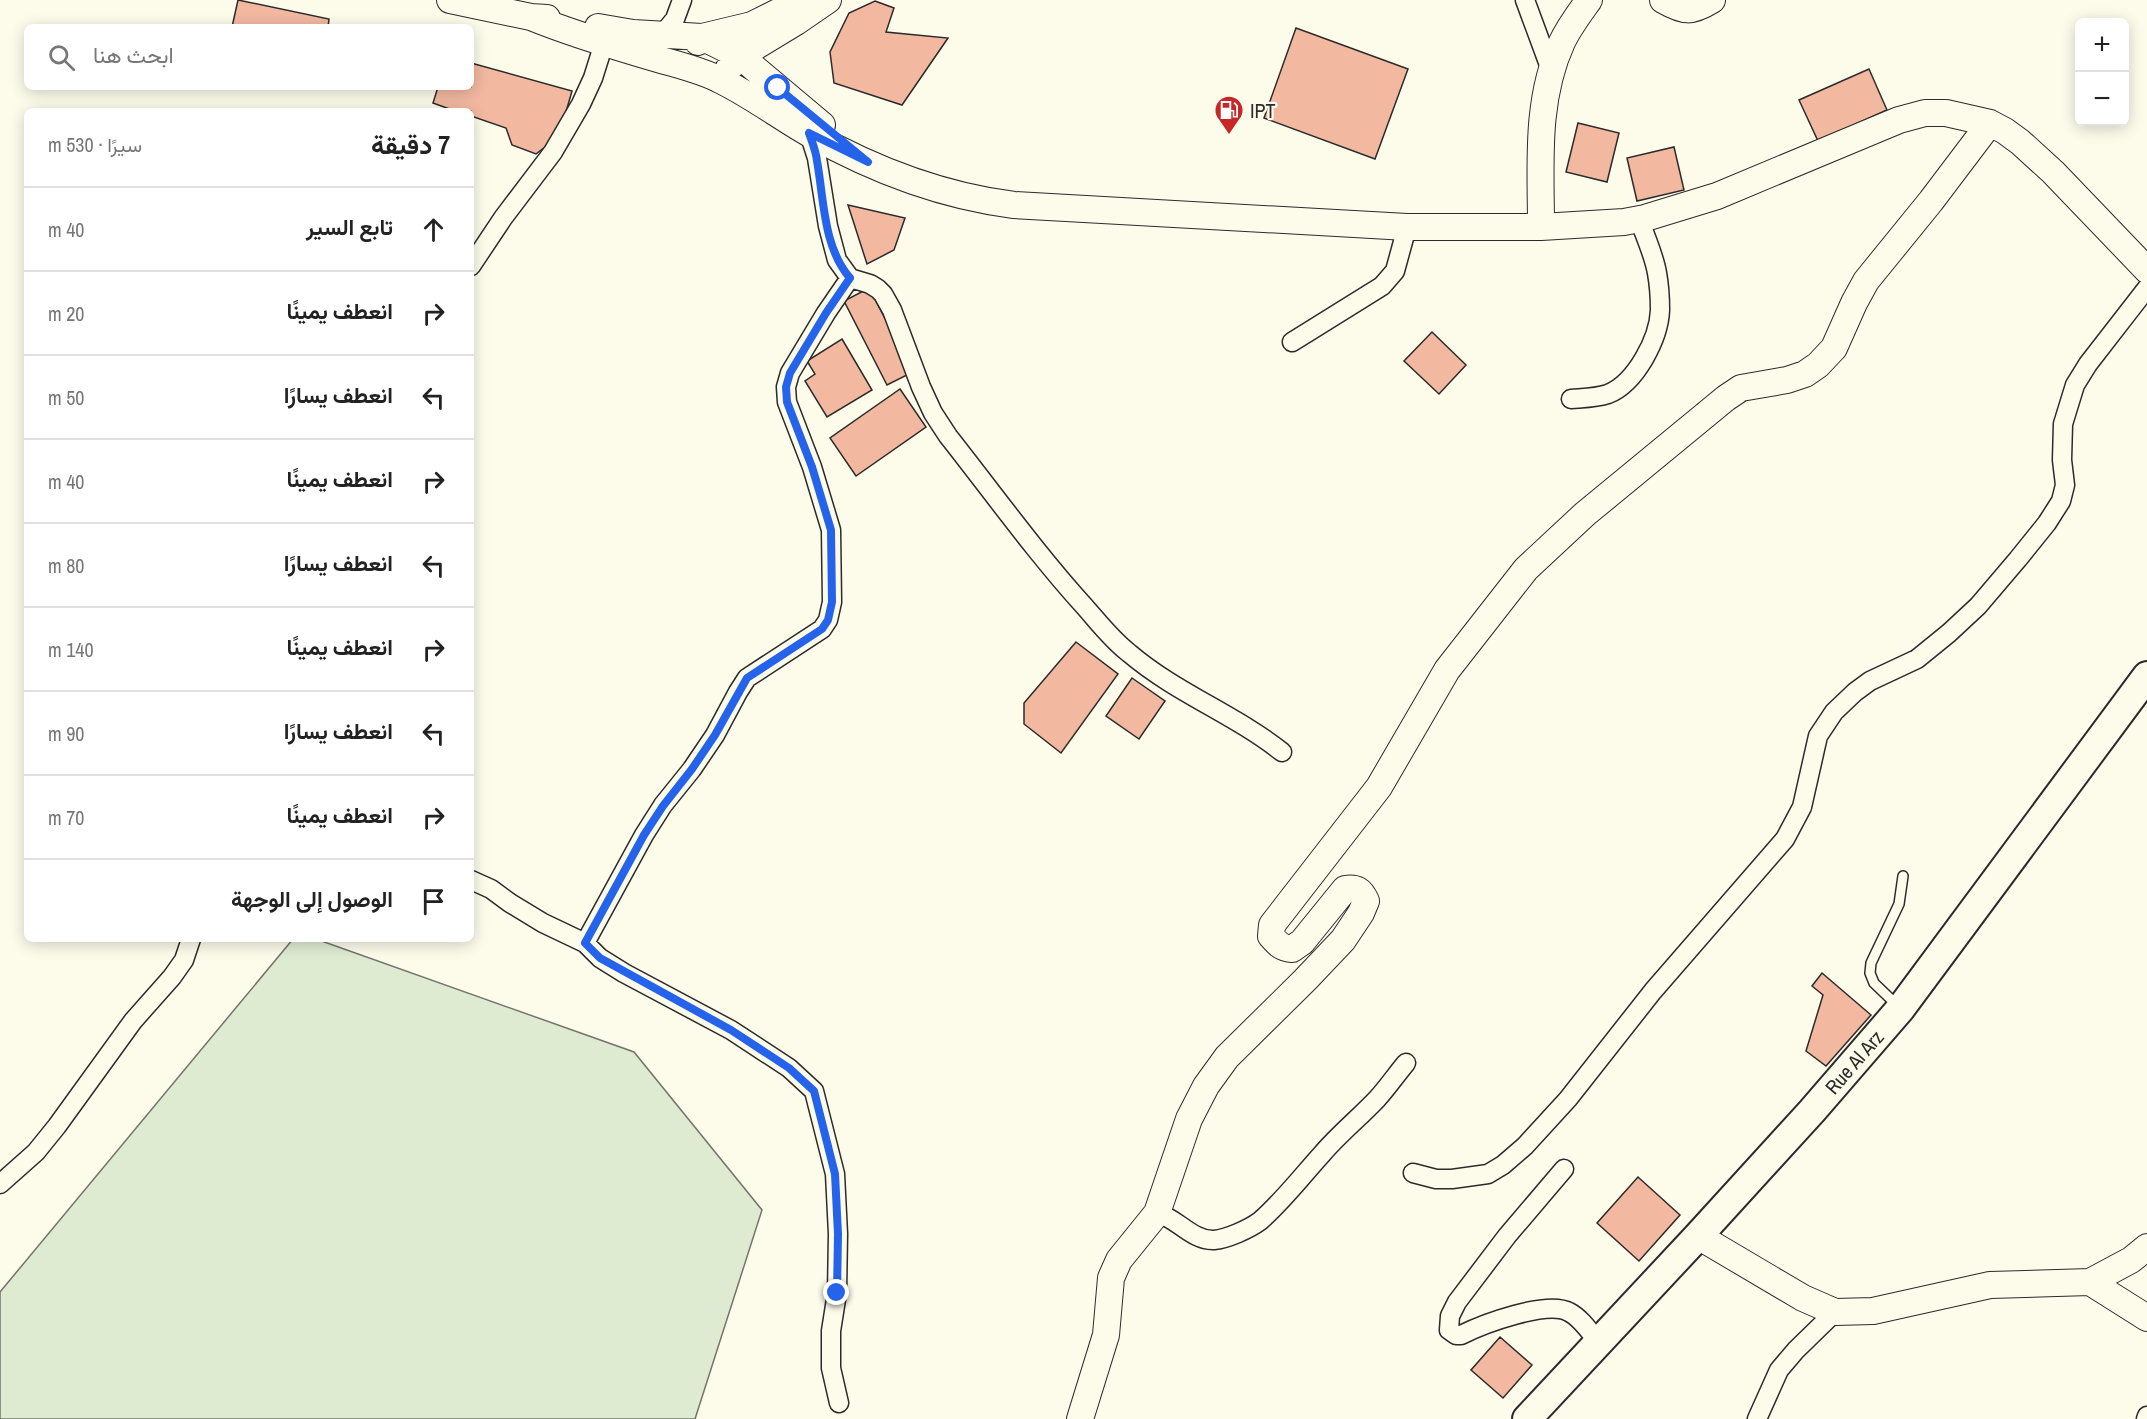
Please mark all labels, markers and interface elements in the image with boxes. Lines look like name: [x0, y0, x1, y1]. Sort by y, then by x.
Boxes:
map controls: [2075, 18, 2129, 126]
button: +: [2075, 18, 2129, 72]
search box: [24, 24, 474, 90]
text: ابحث هنا: [93, 40, 174, 70]
icon: search: [45, 41, 78, 74]
button: −: [2075, 72, 2129, 126]
route start: [764, 74, 790, 100]
fuel station icon: IPT: [1213, 94, 1245, 136]
place label: IPT: [1250, 97, 1276, 124]
text: 7 دقيقة: [371, 127, 450, 162]
text: سيرًا · 530 m: [48, 131, 142, 158]
text: تابع السير: [306, 212, 393, 242]
icon: ahead: [417, 213, 450, 246]
text: 40 m: [48, 216, 84, 243]
text: انعطف يمينًا: [287, 296, 393, 326]
icon: right: [417, 297, 450, 330]
text: 20 m: [48, 300, 84, 327]
text: انعطف يسارًا: [284, 380, 393, 410]
icon: left: [417, 381, 450, 414]
text: 50 m: [48, 384, 84, 411]
text: انعطف يمينًا: [287, 464, 393, 494]
icon: right: [417, 465, 450, 498]
text: 40 m: [48, 468, 84, 495]
text: انعطف يسارًا: [284, 548, 393, 578]
icon: left: [417, 549, 450, 582]
text: 80 m: [48, 552, 84, 579]
text: انعطف يمينًا: [287, 632, 393, 662]
icon: right: [417, 633, 450, 666]
text: 140 m: [48, 636, 94, 663]
text: انعطف يسارًا: [284, 716, 393, 746]
icon: left: [417, 717, 450, 750]
text: 90 m: [48, 720, 84, 747]
text: انعطف يمينًا: [287, 800, 393, 830]
icon: right: [417, 801, 450, 834]
text: 70 m: [48, 804, 84, 831]
text: الوصول إلى الوجهة: [231, 884, 393, 914]
icon: arrive: [417, 885, 450, 918]
street label: Rue Al Arz: [1819, 1024, 1889, 1100]
route end: [823, 1279, 849, 1305]

